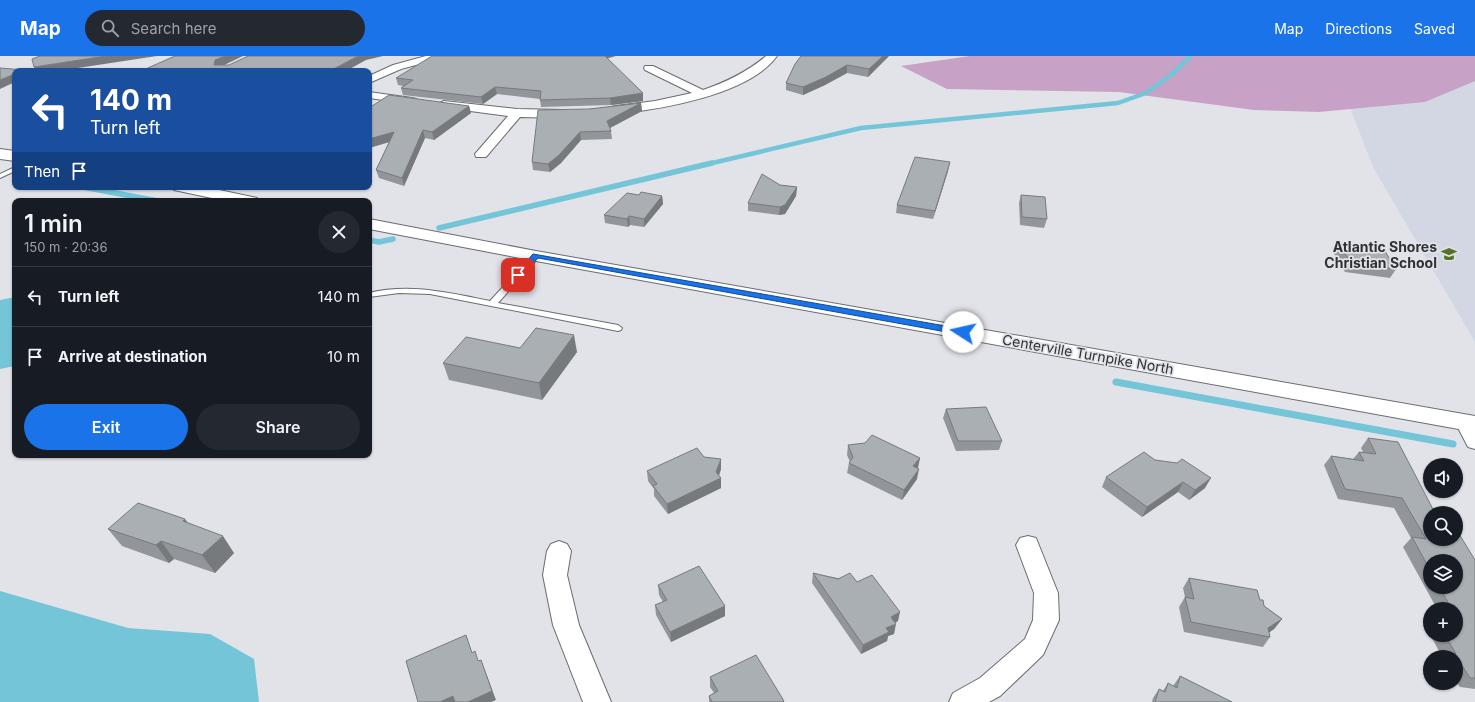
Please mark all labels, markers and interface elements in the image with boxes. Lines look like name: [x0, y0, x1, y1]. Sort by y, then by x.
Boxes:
search box: [85, 10, 365, 46]
text: Map: [20, 17, 61, 40]
icon: search: [99, 17, 121, 39]
text: Search here: [131, 19, 216, 38]
text: Map: [1274, 20, 1303, 37]
text: Directions: [1325, 20, 1392, 37]
text: Saved: [1414, 20, 1455, 37]
text: 140 m: [90, 83, 172, 117]
icon: left: [24, 84, 76, 136]
text: Turn left: [90, 117, 160, 138]
icon: arrive: [68, 160, 90, 182]
text: Then: [24, 162, 60, 181]
text: 1 min: [24, 209, 83, 238]
button: close: [318, 211, 360, 253]
place label: Atlantic Shores Christian School: [1324, 238, 1437, 271]
text: 150 m · 20:36: [24, 239, 107, 255]
school or university icon: Atlantic Shores Christian School: [1440, 245, 1458, 263]
pin: [501, 258, 535, 292]
icon: arrive: [507, 264, 529, 286]
icon: left: [24, 286, 46, 308]
text: Turn left: [58, 287, 119, 306]
text: 140 m: [317, 287, 360, 306]
position arrow: [942, 311, 984, 353]
street label: Centerville Turnpike North: [1001, 331, 1175, 377]
icon: arrive: [24, 346, 46, 368]
text: Arrive at destination: [58, 347, 207, 366]
text: 10 m: [327, 347, 360, 366]
button: Exit: [24, 404, 188, 450]
button: Share: [196, 404, 360, 450]
map controls: [1423, 458, 1463, 690]
button: sound: [1423, 458, 1463, 498]
button: search: [1423, 506, 1463, 546]
button: layers: [1423, 554, 1463, 594]
button: +: [1423, 602, 1463, 642]
button: −: [1423, 650, 1463, 690]

